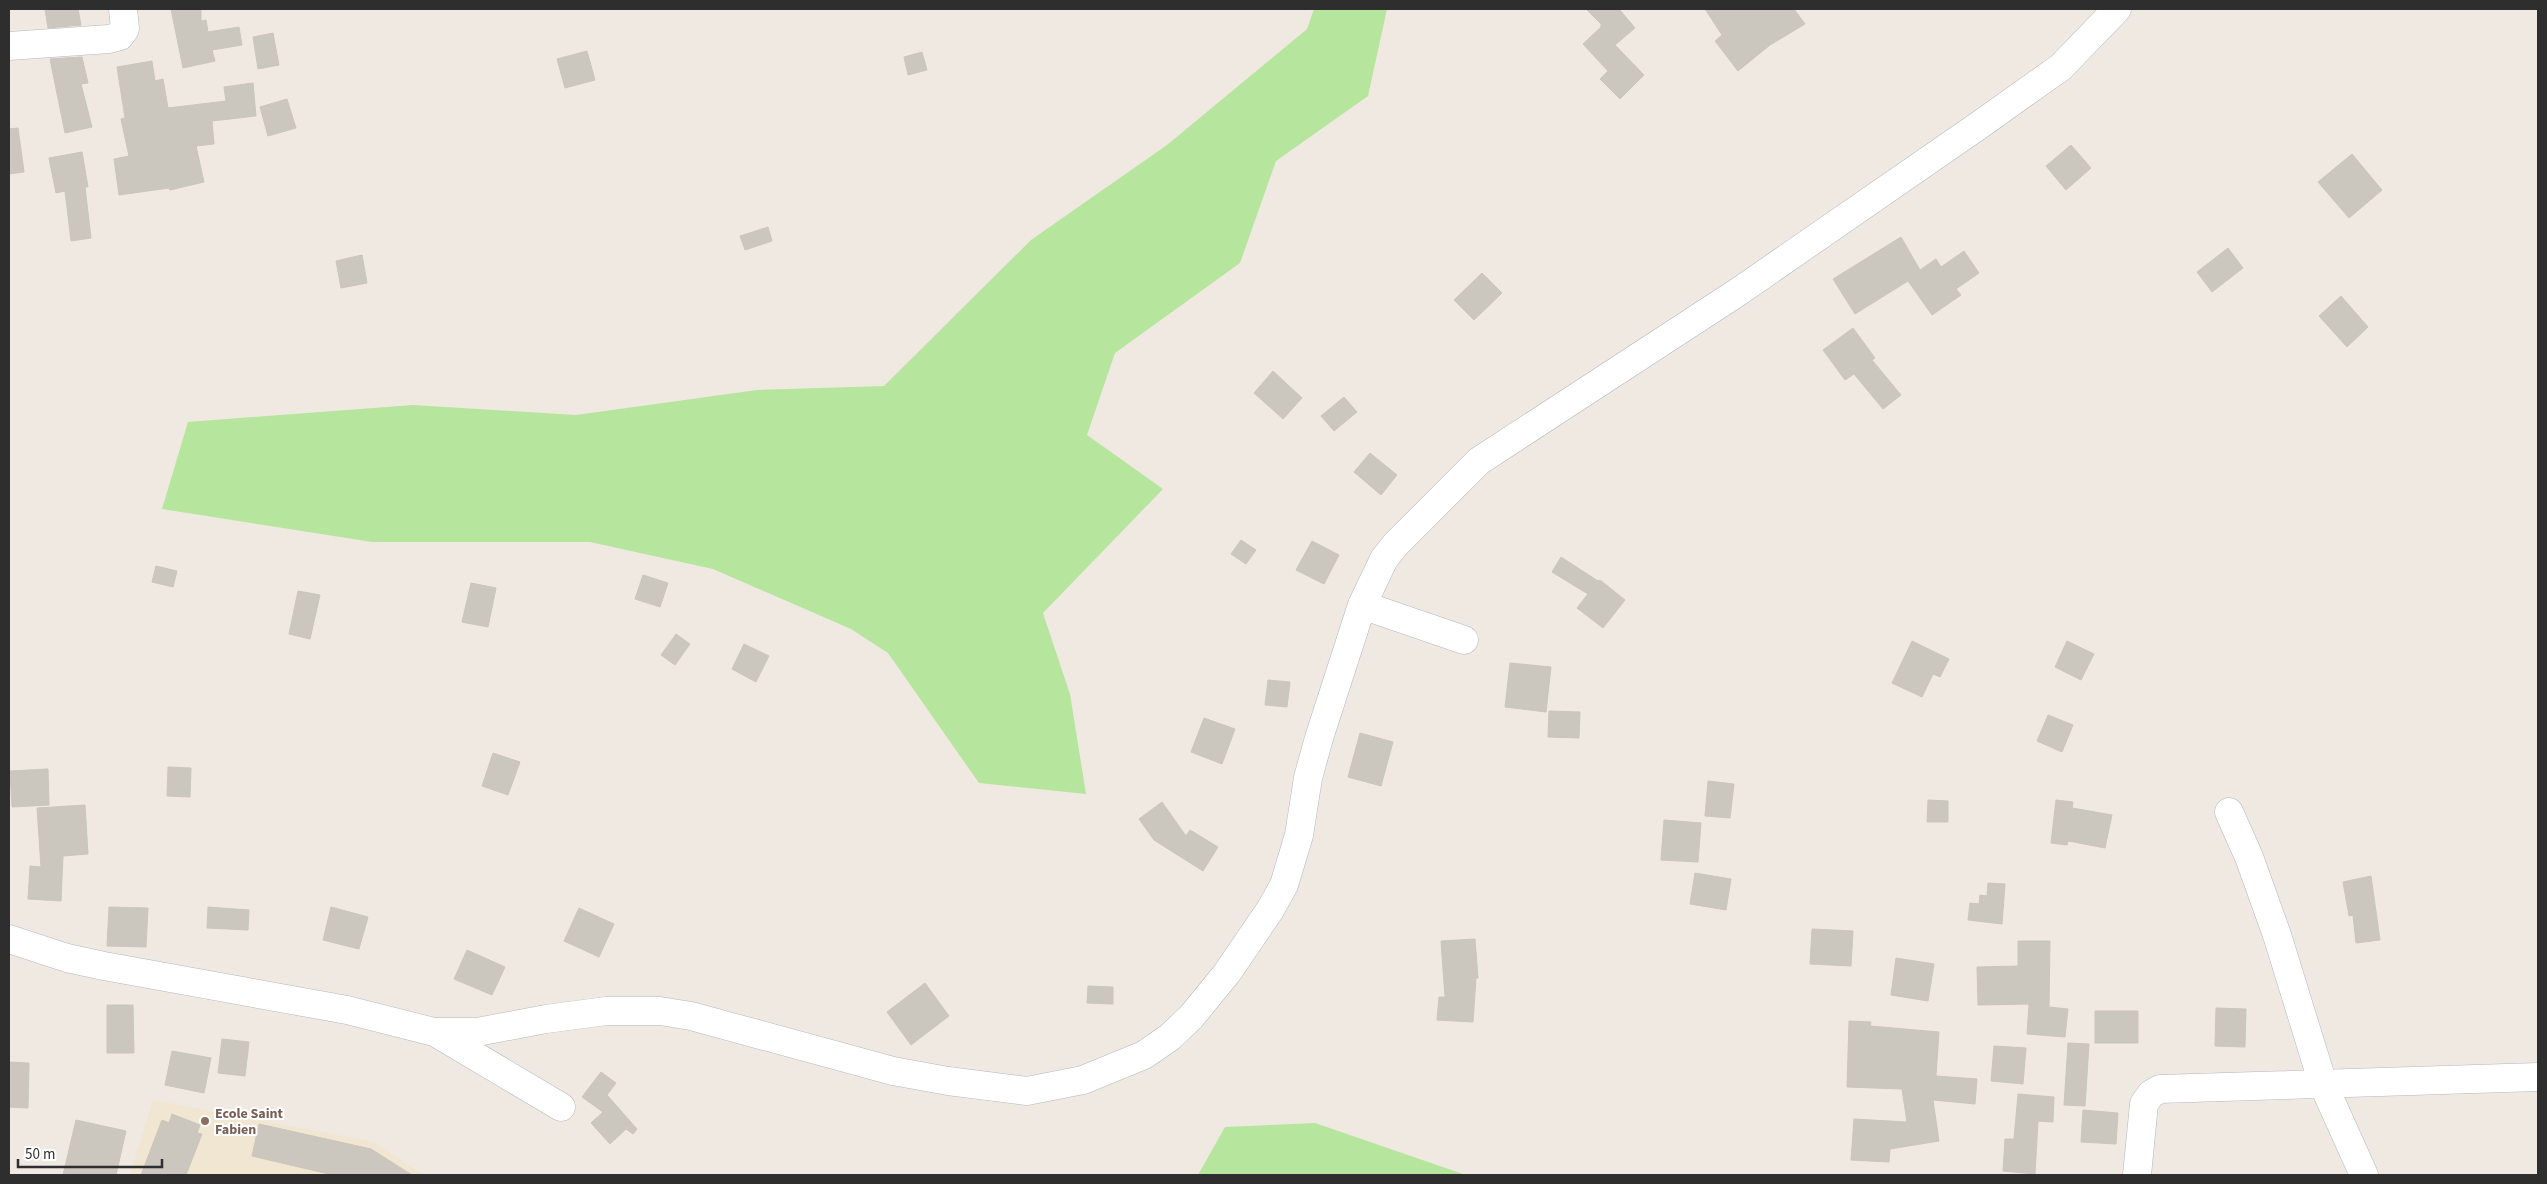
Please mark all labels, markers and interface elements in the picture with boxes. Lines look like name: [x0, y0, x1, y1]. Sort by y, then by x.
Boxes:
place label: Ecole Saint Fabien: [215, 1104, 284, 1140]
marker: Ecole Saint Fabien: [199, 1115, 211, 1127]
scale bar: [18, 1136, 161, 1168]
text: 50 m: [25, 1144, 55, 1165]

